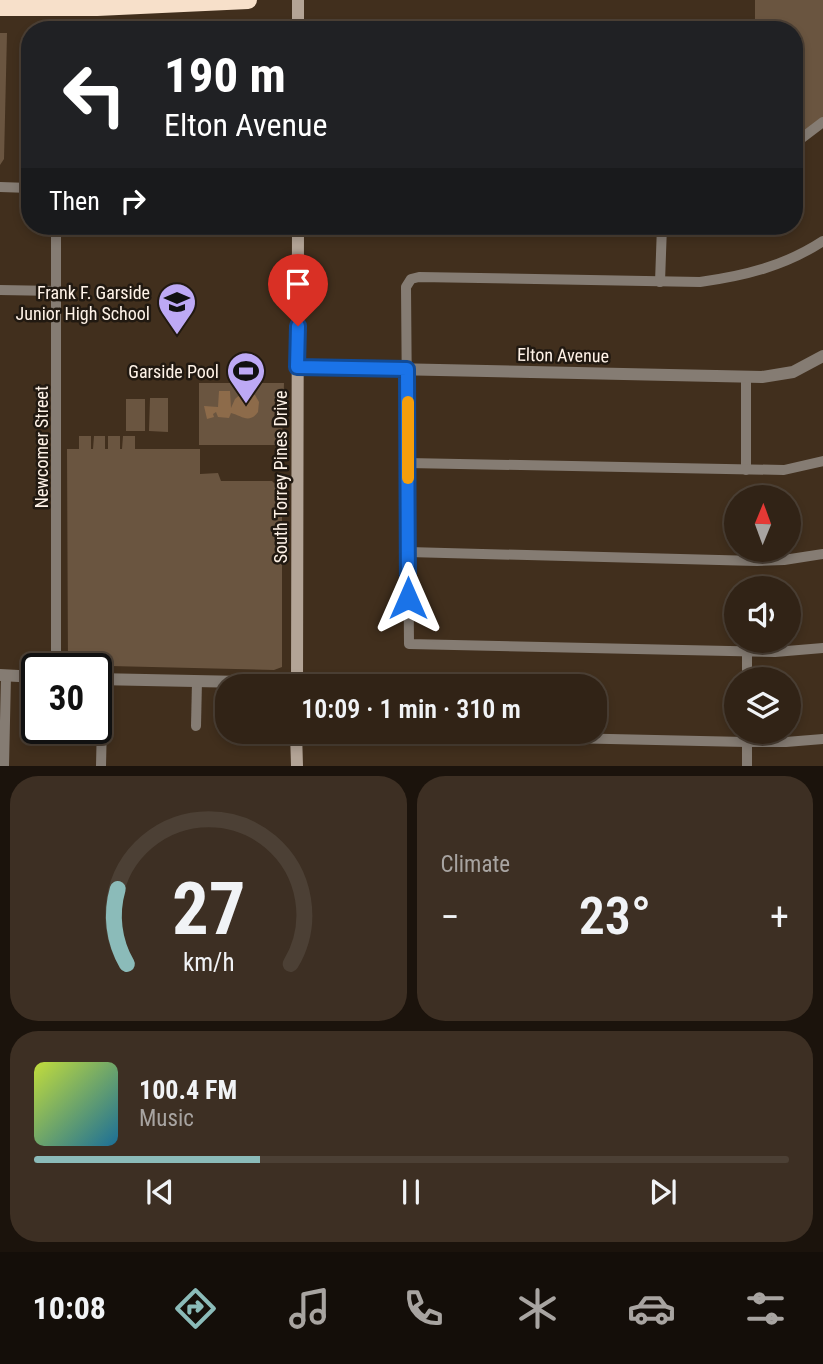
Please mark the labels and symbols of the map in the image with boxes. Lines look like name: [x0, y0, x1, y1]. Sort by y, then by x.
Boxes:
pin: [268, 254, 328, 326]
school or university icon: Frank F. Garside Junior High School: [156, 281, 198, 336]
place label: Frank F. Garside Junior High School: [16, 282, 150, 324]
street label: Elton Avenue: [517, 344, 609, 366]
sports icon: Garside Pool: [225, 350, 267, 405]
place label: Garside Pool: [128, 361, 219, 382]
street label: Newcomer Street: [31, 386, 52, 508]
street label: South Torrey Pines Drive: [270, 391, 291, 563]
north arrow: [724, 485, 802, 562]
position arrow: [371, 561, 445, 635]
speed limit sign: 30: [21, 653, 112, 744]

